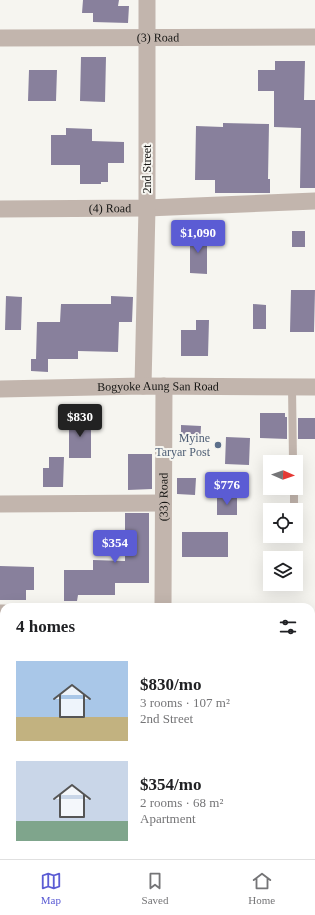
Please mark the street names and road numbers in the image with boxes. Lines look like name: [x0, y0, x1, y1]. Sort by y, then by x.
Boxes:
street label: (3) Road: [137, 30, 179, 45]
street label: 2nd Street: [140, 144, 154, 194]
street label: (4) Road: [89, 201, 131, 215]
street label: Bogyoke Aung San Road: [97, 379, 219, 394]
street label: (33) Road: [156, 473, 171, 521]

